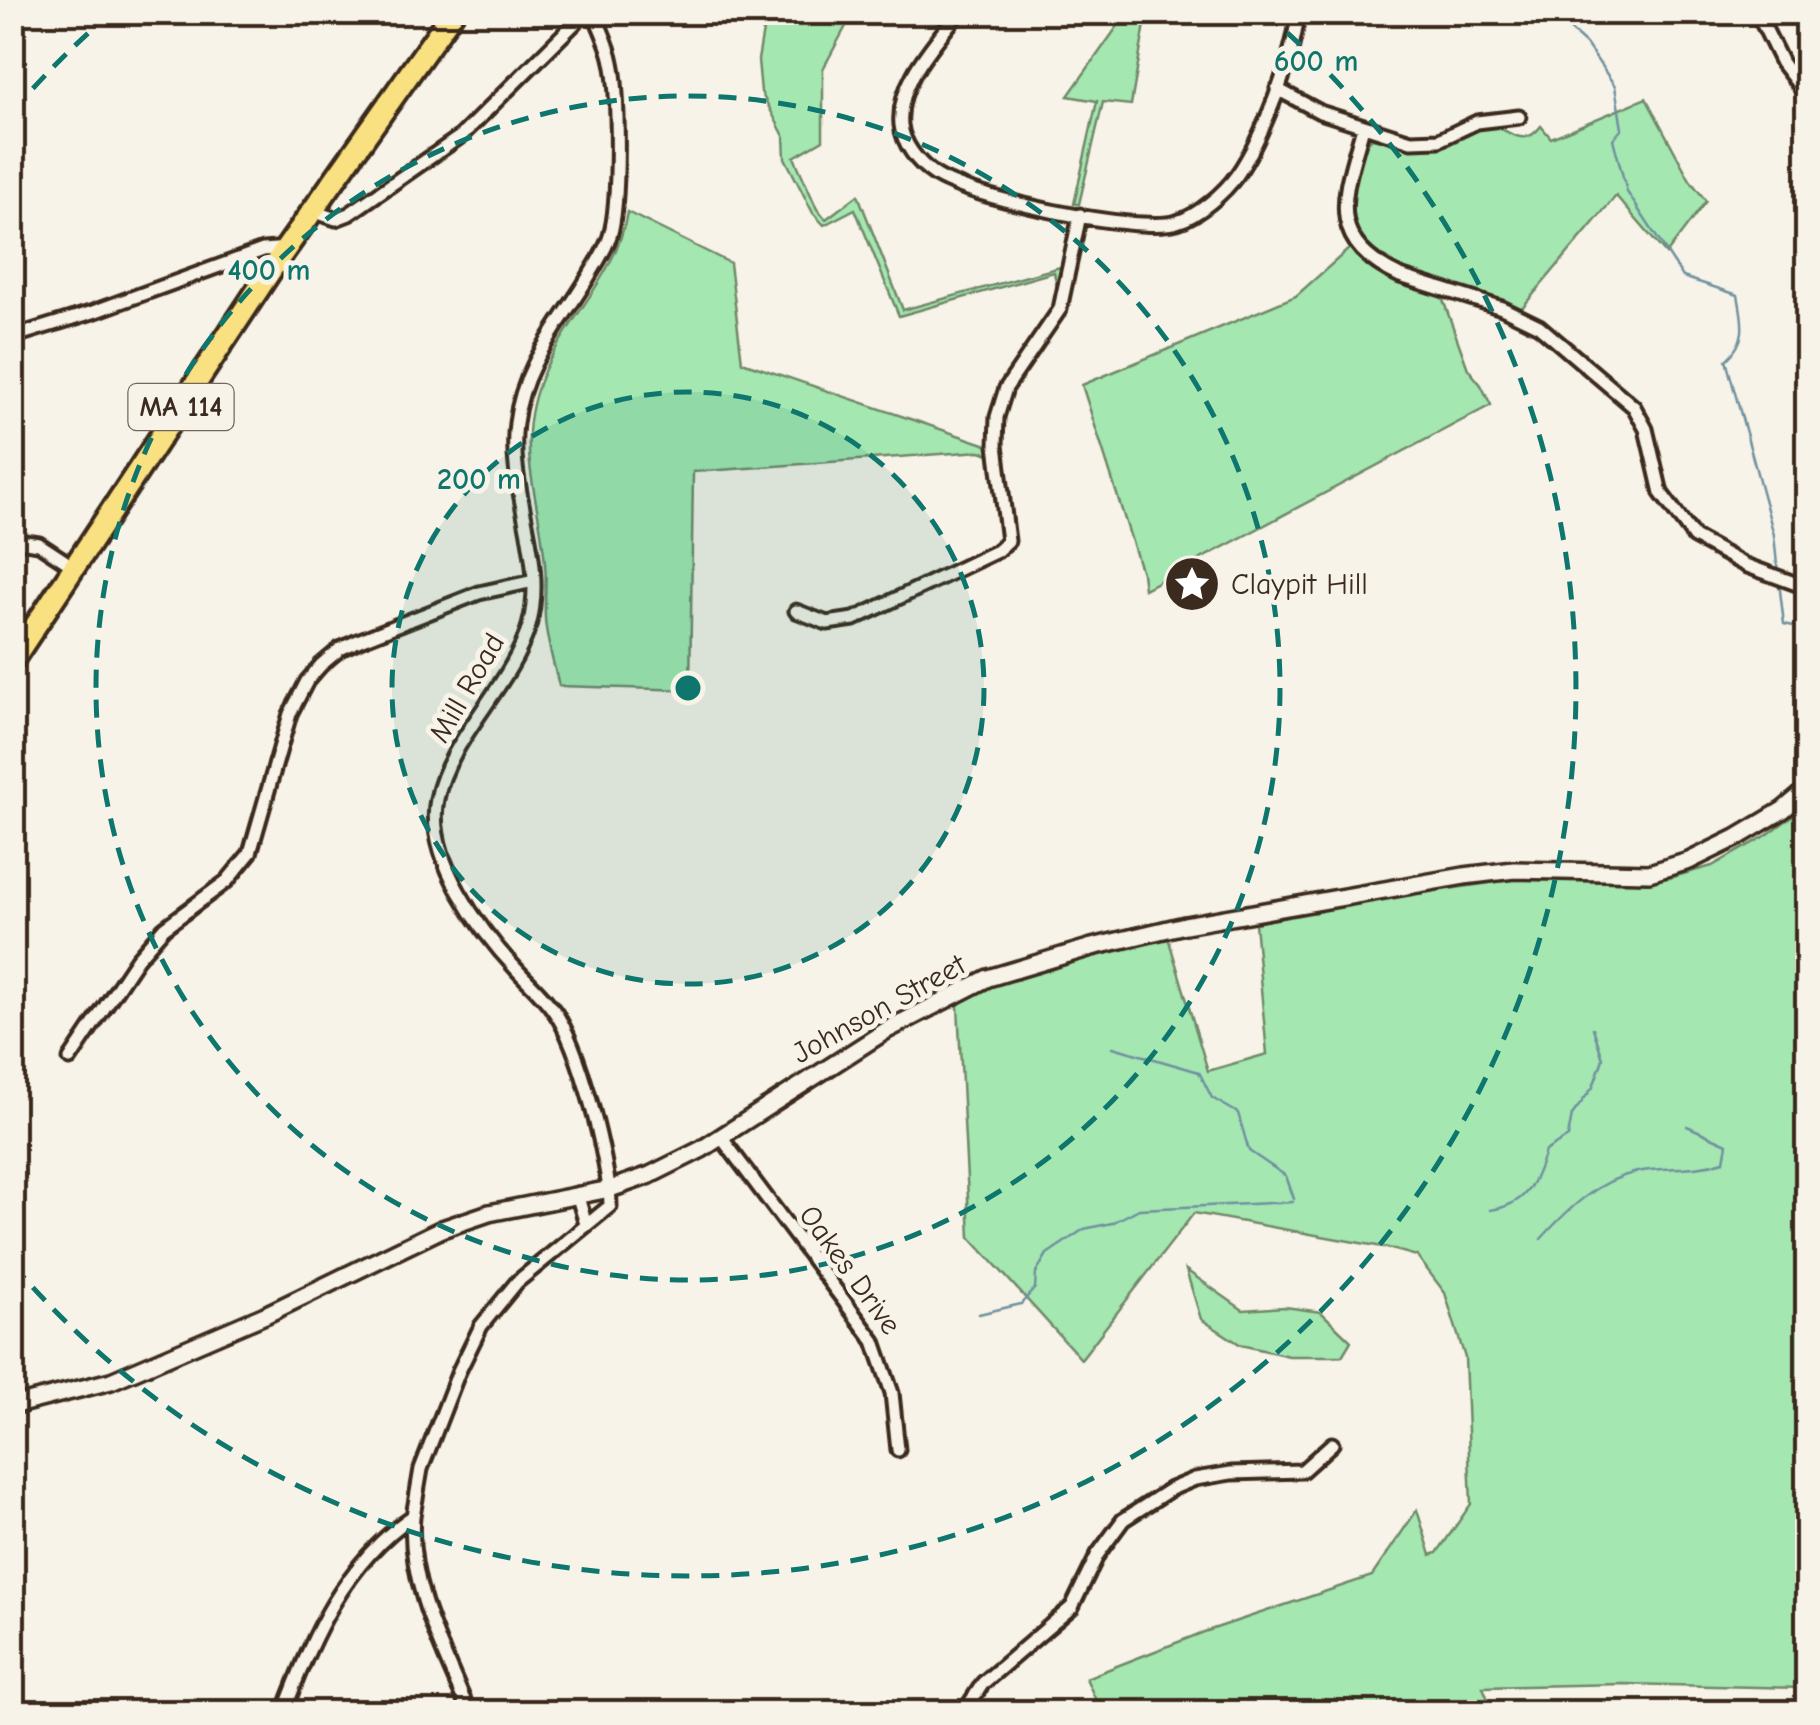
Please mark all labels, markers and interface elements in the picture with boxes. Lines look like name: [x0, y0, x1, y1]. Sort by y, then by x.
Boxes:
text: 600 m: [1274, 44, 1358, 79]
text: 400 m: [228, 253, 310, 288]
road number: MA 114: [128, 384, 234, 430]
text: 200 m: [437, 462, 521, 497]
place icon: Claypit Hill: [1162, 554, 1222, 614]
place label: Claypit Hill: [1231, 567, 1368, 602]
street label: Mill Road: [422, 627, 512, 749]
centre of rings: [670, 670, 706, 706]
street label: Johnson Street: [786, 946, 973, 1071]
street label: Oakes Drive: [792, 1199, 908, 1341]

